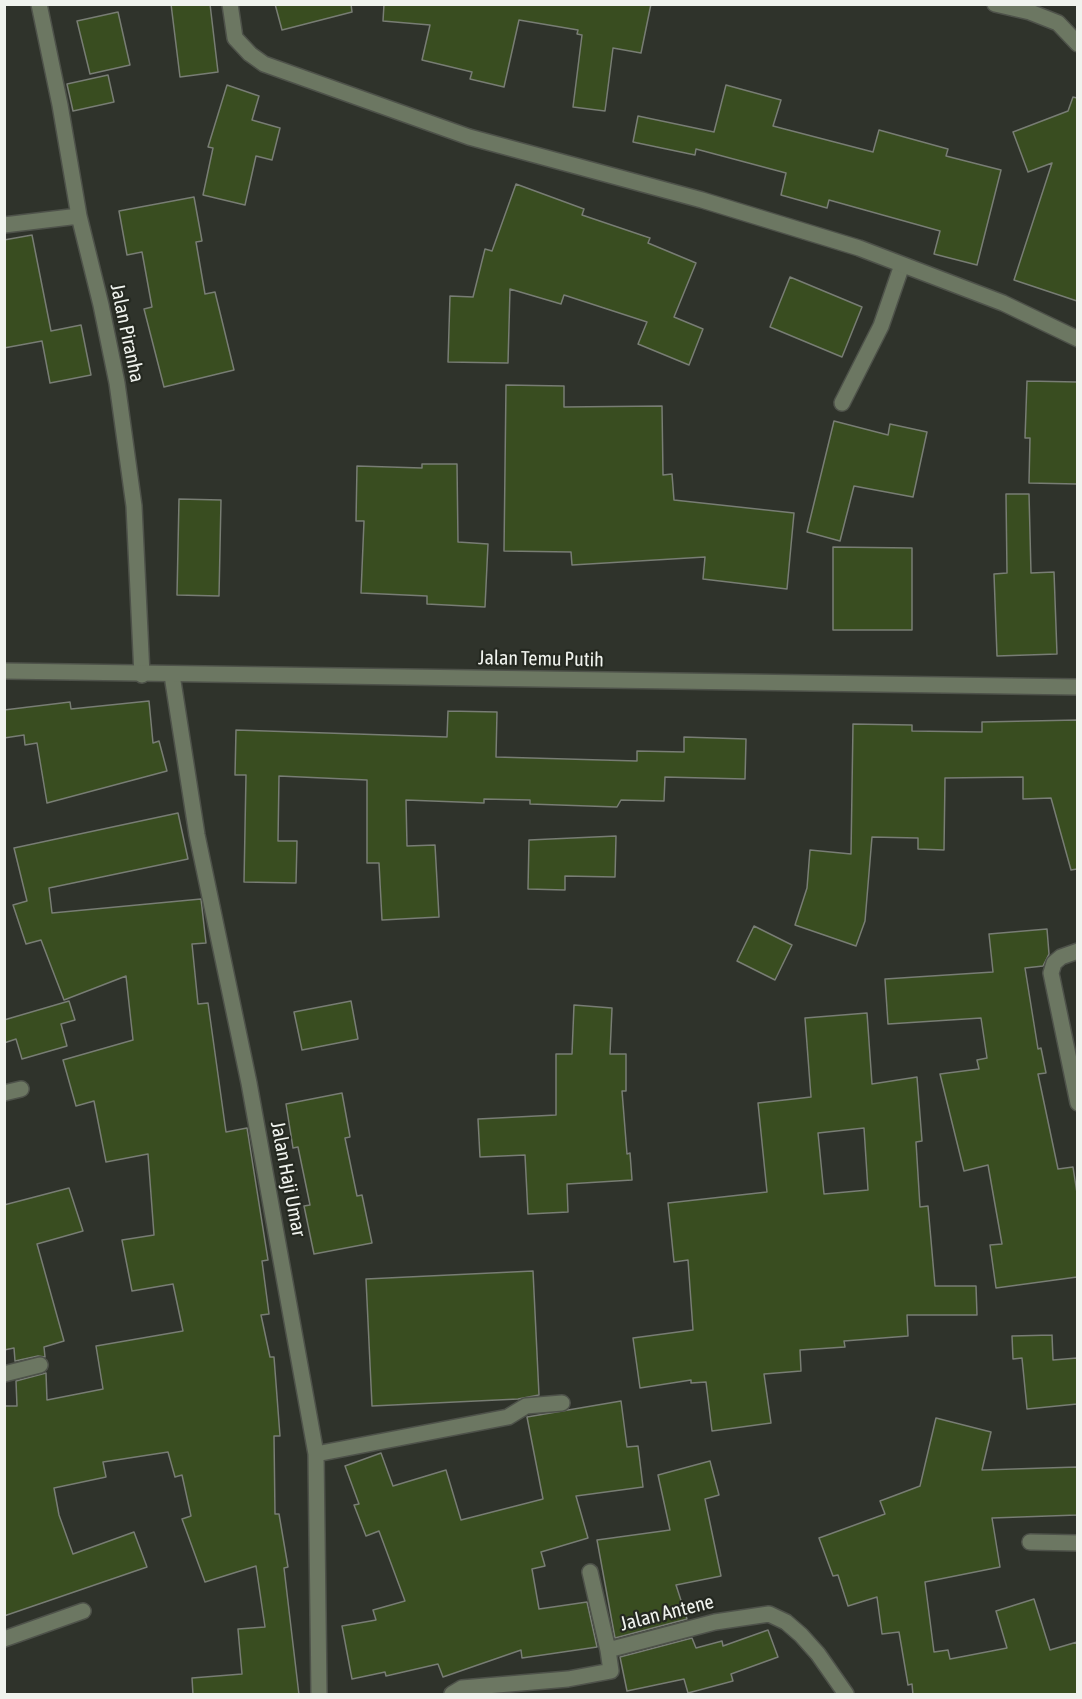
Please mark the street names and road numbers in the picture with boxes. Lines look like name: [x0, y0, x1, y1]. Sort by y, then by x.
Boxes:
street label: Jalan Piranha: [105, 281, 149, 385]
street label: Jalan Temu Putih: [478, 646, 604, 672]
street label: Jalan Haji Umar: [265, 1119, 311, 1239]
street label: Jalan Antene: [618, 1590, 716, 1636]

